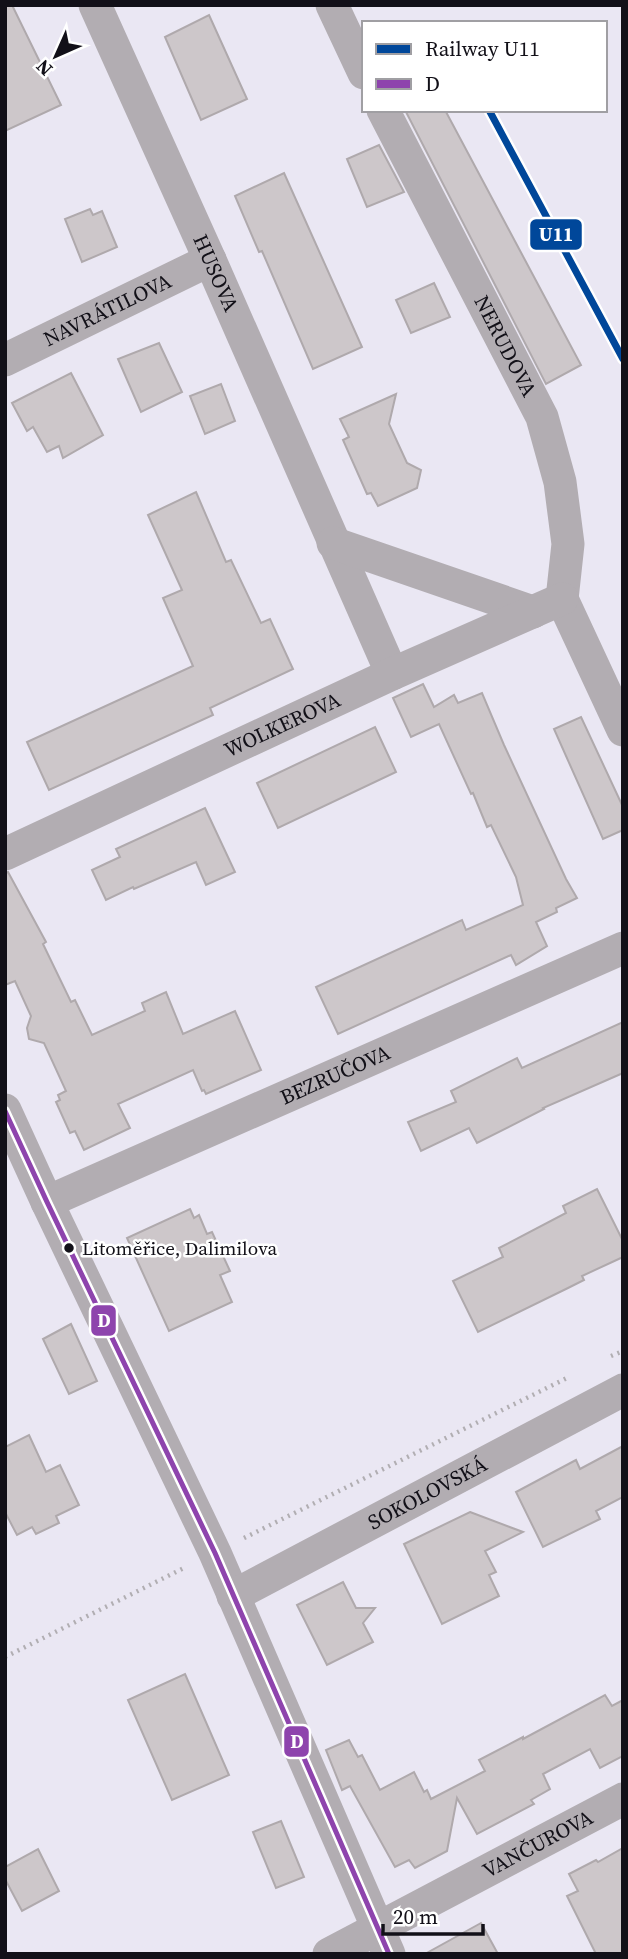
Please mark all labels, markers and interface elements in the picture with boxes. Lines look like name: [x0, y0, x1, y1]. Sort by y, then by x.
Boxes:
north arrow: [21, 21, 91, 91]
legend: [362, 21, 607, 112]
text: Railway U11: [425, 34, 540, 63]
text: N: [30, 54, 58, 82]
text: D: [425, 69, 440, 98]
line badge: U11: [529, 218, 583, 251]
text: U11: [539, 221, 573, 247]
street label: HUSOVA: [186, 230, 246, 316]
street label: NAVRÁTILOVA: [38, 266, 176, 353]
street label: NERUDOVA: [467, 290, 544, 402]
street label: WOLKEROVA: [219, 685, 345, 764]
street label: BEZRUČOVA: [275, 1037, 395, 1111]
place label: Litoměřice, Dalimilova: [82, 1235, 277, 1261]
marker: Litoměřice, Dalimilova: [62, 1241, 76, 1255]
line badge: D: [90, 1304, 117, 1337]
text: D: [97, 1307, 111, 1333]
street label: SOKOLOVSKÁ: [362, 1449, 492, 1536]
line badge: D: [283, 1725, 310, 1758]
text: D: [290, 1728, 304, 1754]
street label: VANČUROVA: [477, 1802, 598, 1885]
scale bar: [383, 1892, 483, 1936]
text: 20 m: [393, 1902, 438, 1931]

